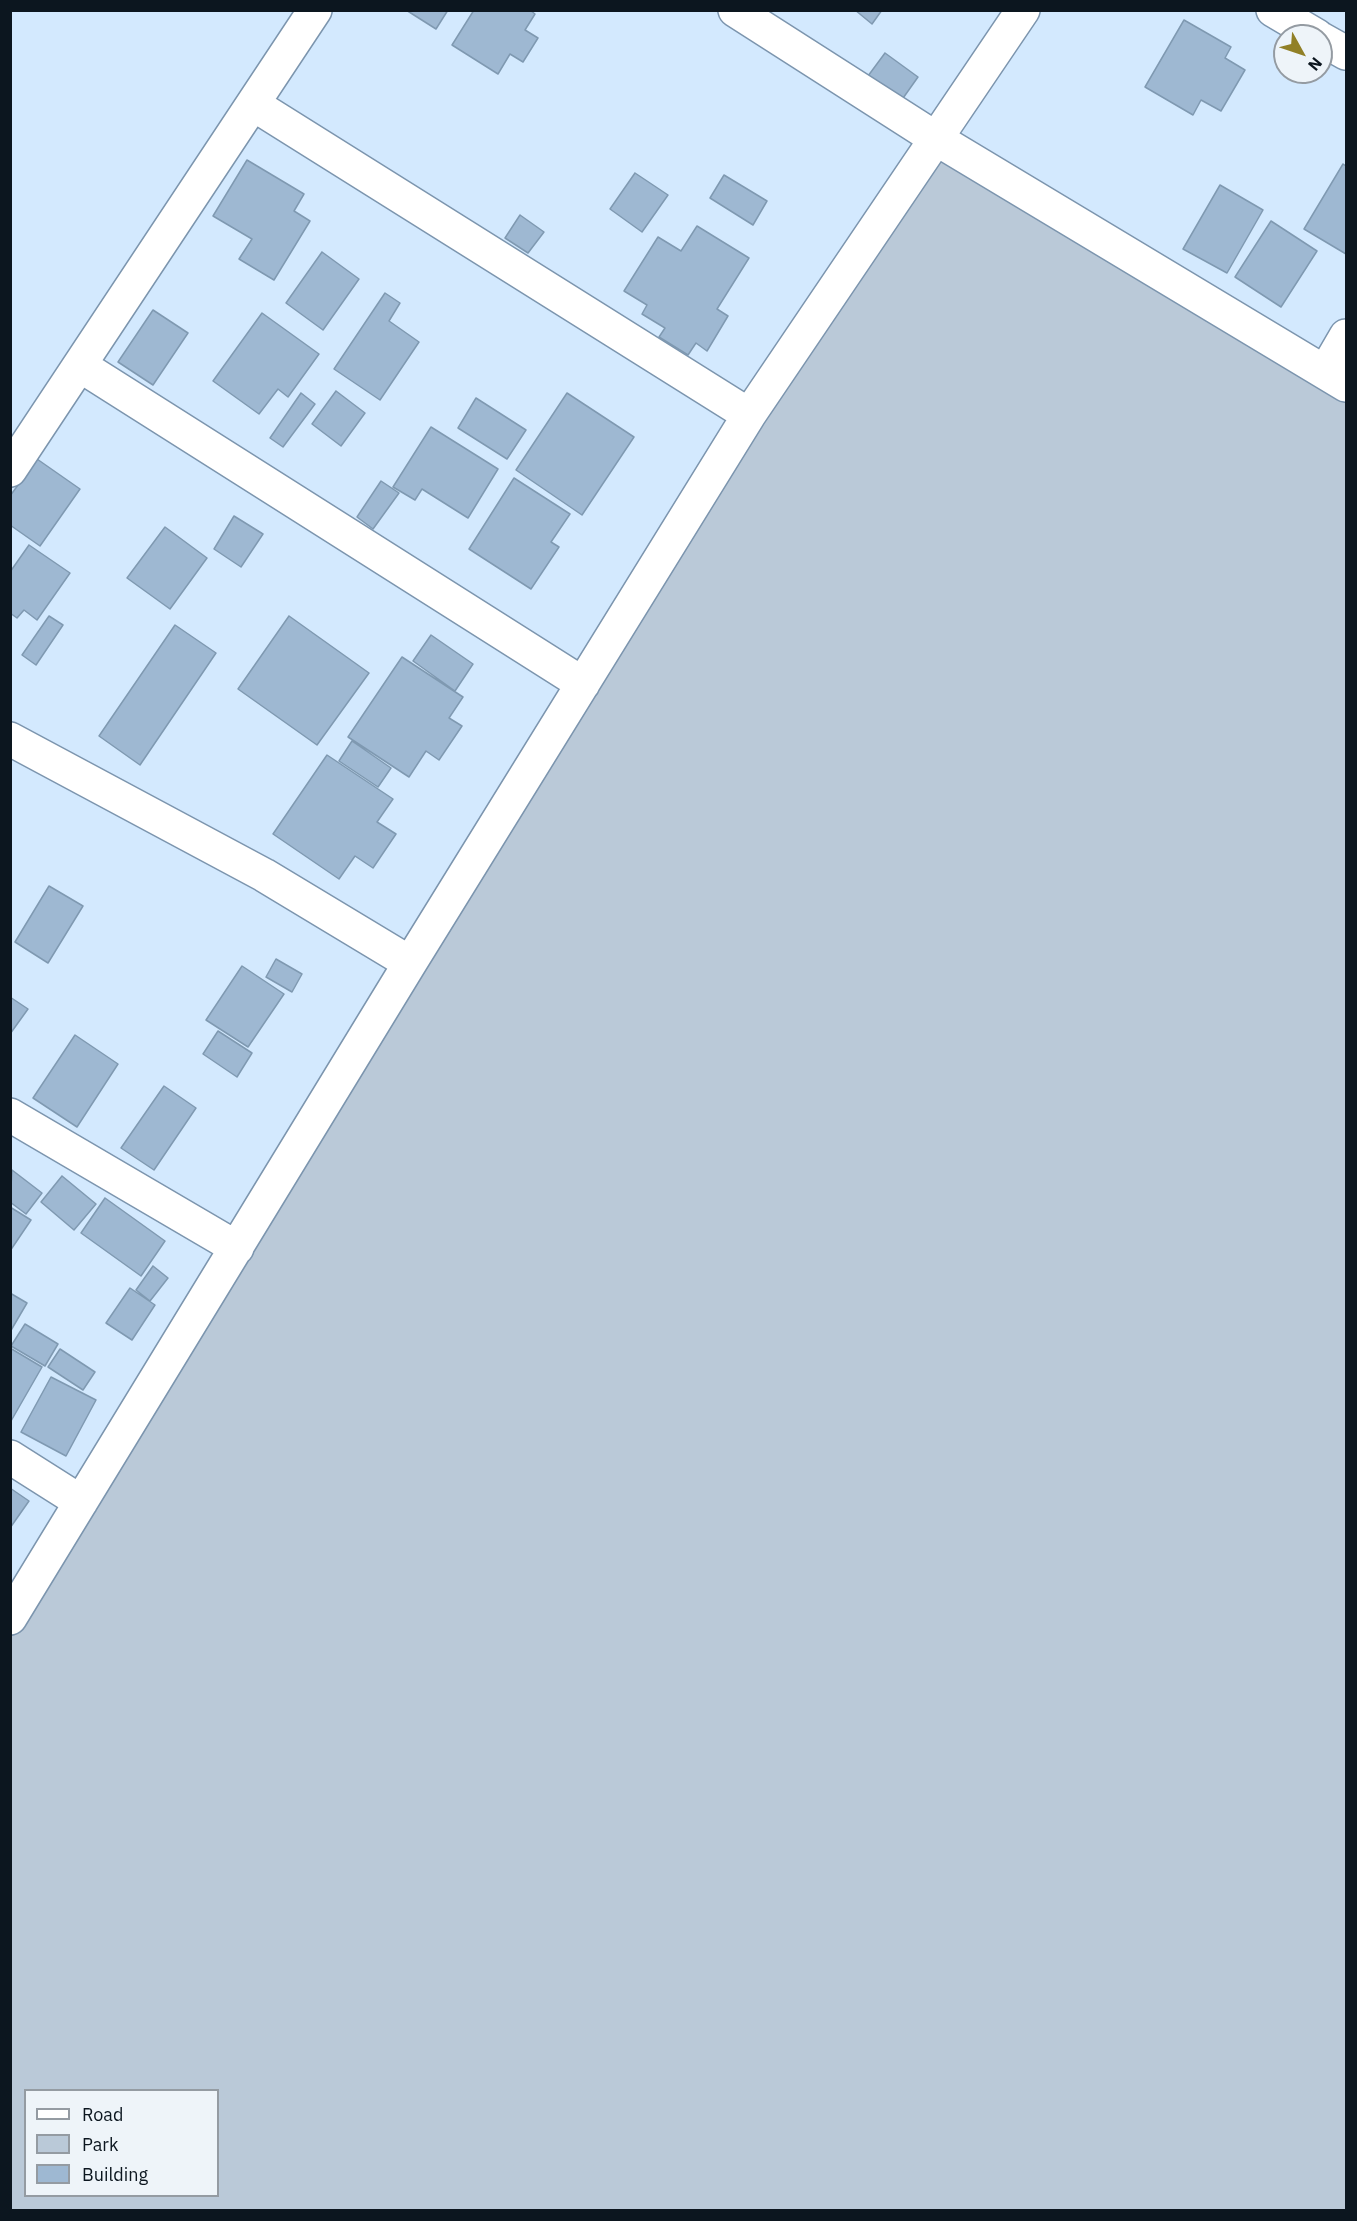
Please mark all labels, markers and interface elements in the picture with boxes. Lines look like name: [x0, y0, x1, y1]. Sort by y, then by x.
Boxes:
north arrow: [1273, 24, 1333, 84]
text: N: [1304, 53, 1327, 75]
legend: [24, 2089, 219, 2197]
text: Road: [82, 2103, 123, 2126]
text: Park: [82, 2133, 118, 2156]
text: Building: [82, 2163, 148, 2186]

